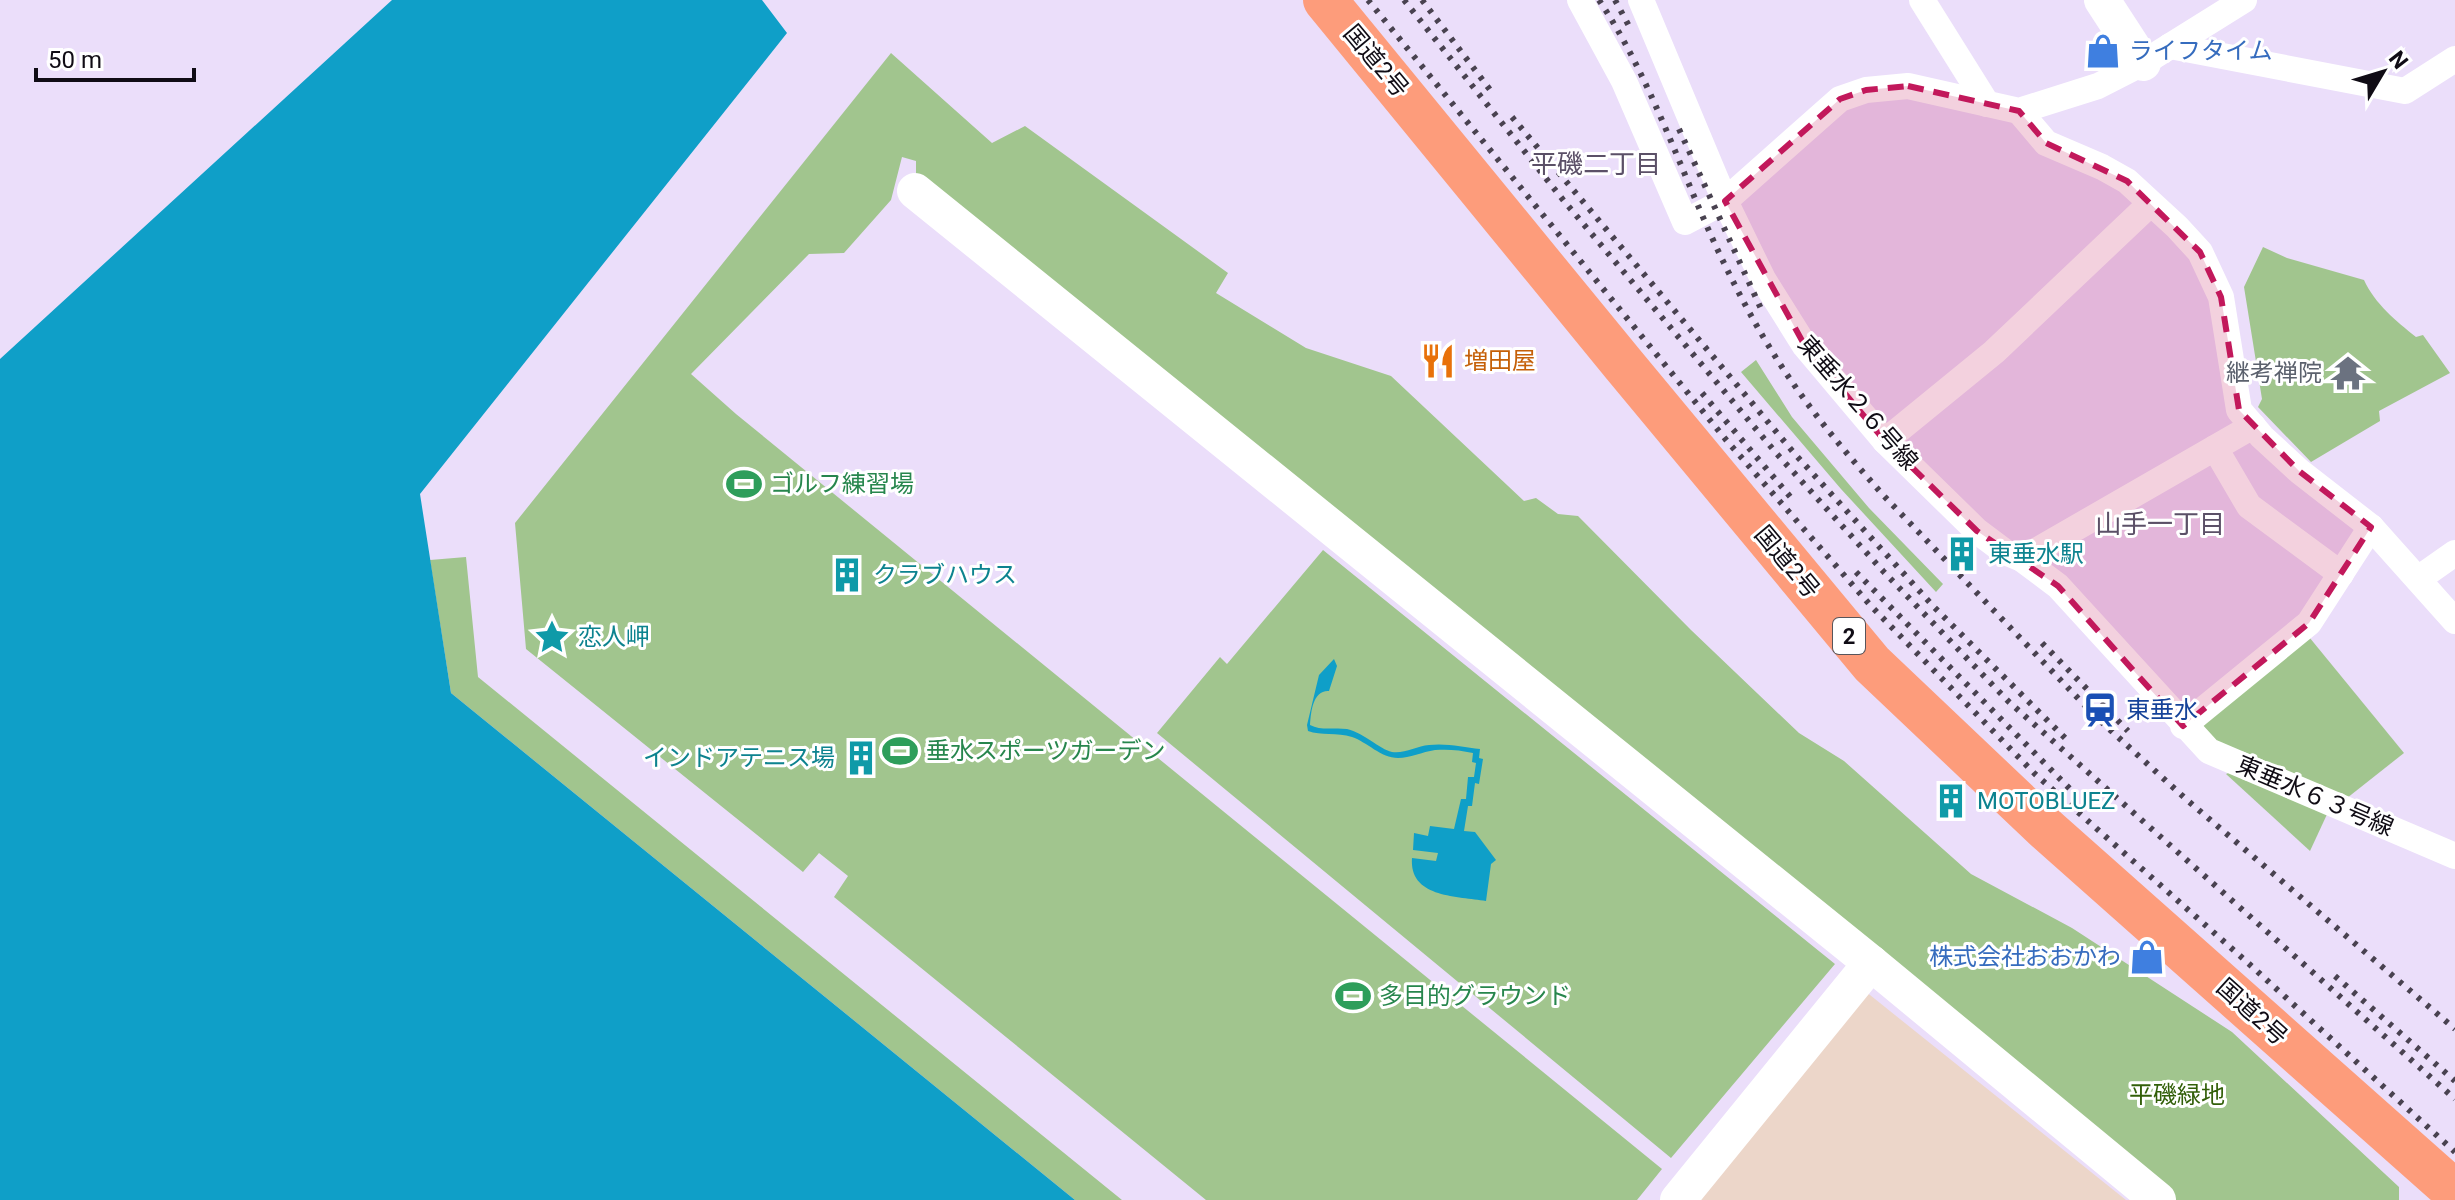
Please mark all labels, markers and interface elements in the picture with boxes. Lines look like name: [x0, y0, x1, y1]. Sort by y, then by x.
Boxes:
street label: 国道2号: [1338, 19, 1414, 103]
scale bar: [36, 32, 194, 82]
shop icon: ライフタイム: [2084, 32, 2122, 70]
north arrow: [2343, 32, 2423, 112]
place label: ライフタイム: [2129, 37, 2273, 65]
text: 50 m: [48, 46, 102, 74]
text: N: [2384, 46, 2413, 74]
district label: 平磯二丁目: [1531, 149, 1661, 179]
street label: 東垂水２６号線: [1792, 330, 1924, 476]
restaurant icon: 増田屋: [1419, 342, 1457, 380]
place label: 増田屋: [1464, 347, 1536, 375]
temple icon: 継考禅院: [2329, 354, 2367, 392]
place label: 継考禅院: [2226, 359, 2322, 387]
sports icon: ゴルフ練習場: [725, 465, 763, 503]
place label: ゴルフ練習場: [770, 470, 914, 498]
district label: 山手一丁目: [2095, 509, 2225, 539]
street label: 国道2号: [1749, 520, 1825, 604]
building icon: 東垂水駅: [1943, 535, 1981, 573]
place label: 東垂水駅: [1988, 540, 2084, 568]
building icon: クラブハウス: [828, 556, 866, 594]
place label: クラブハウス: [873, 561, 1017, 589]
place icon: 恋人岬: [533, 618, 571, 656]
road number: 2: [1833, 618, 1865, 654]
place label: 恋人岬: [578, 623, 650, 651]
station icon: 東垂水: [2081, 691, 2119, 729]
place label: 東垂水: [2126, 696, 2198, 724]
sports icon: 垂水スポーツガーデン: [881, 732, 919, 770]
place label: 垂水スポーツガーデン: [926, 737, 1166, 765]
building icon: インドアテニス場: [842, 739, 880, 777]
place label: インドアテニス場: [643, 744, 835, 772]
street label: 東垂水６３号線: [2232, 750, 2398, 842]
building icon: MOTOBLUEZ: [1932, 782, 1970, 820]
place label: MOTOBLUEZ: [1977, 787, 2115, 815]
shop icon: 株式会社おおかわ: [2128, 938, 2166, 976]
place label: 株式会社おおかわ: [1929, 943, 2121, 971]
street label: 国道2号: [2211, 973, 2293, 1051]
sports icon: 多目的グラウンド: [1334, 977, 1372, 1015]
place label: 多目的グラウンド: [1379, 982, 1571, 1010]
park label: 平磯緑地: [2129, 1081, 2225, 1109]

